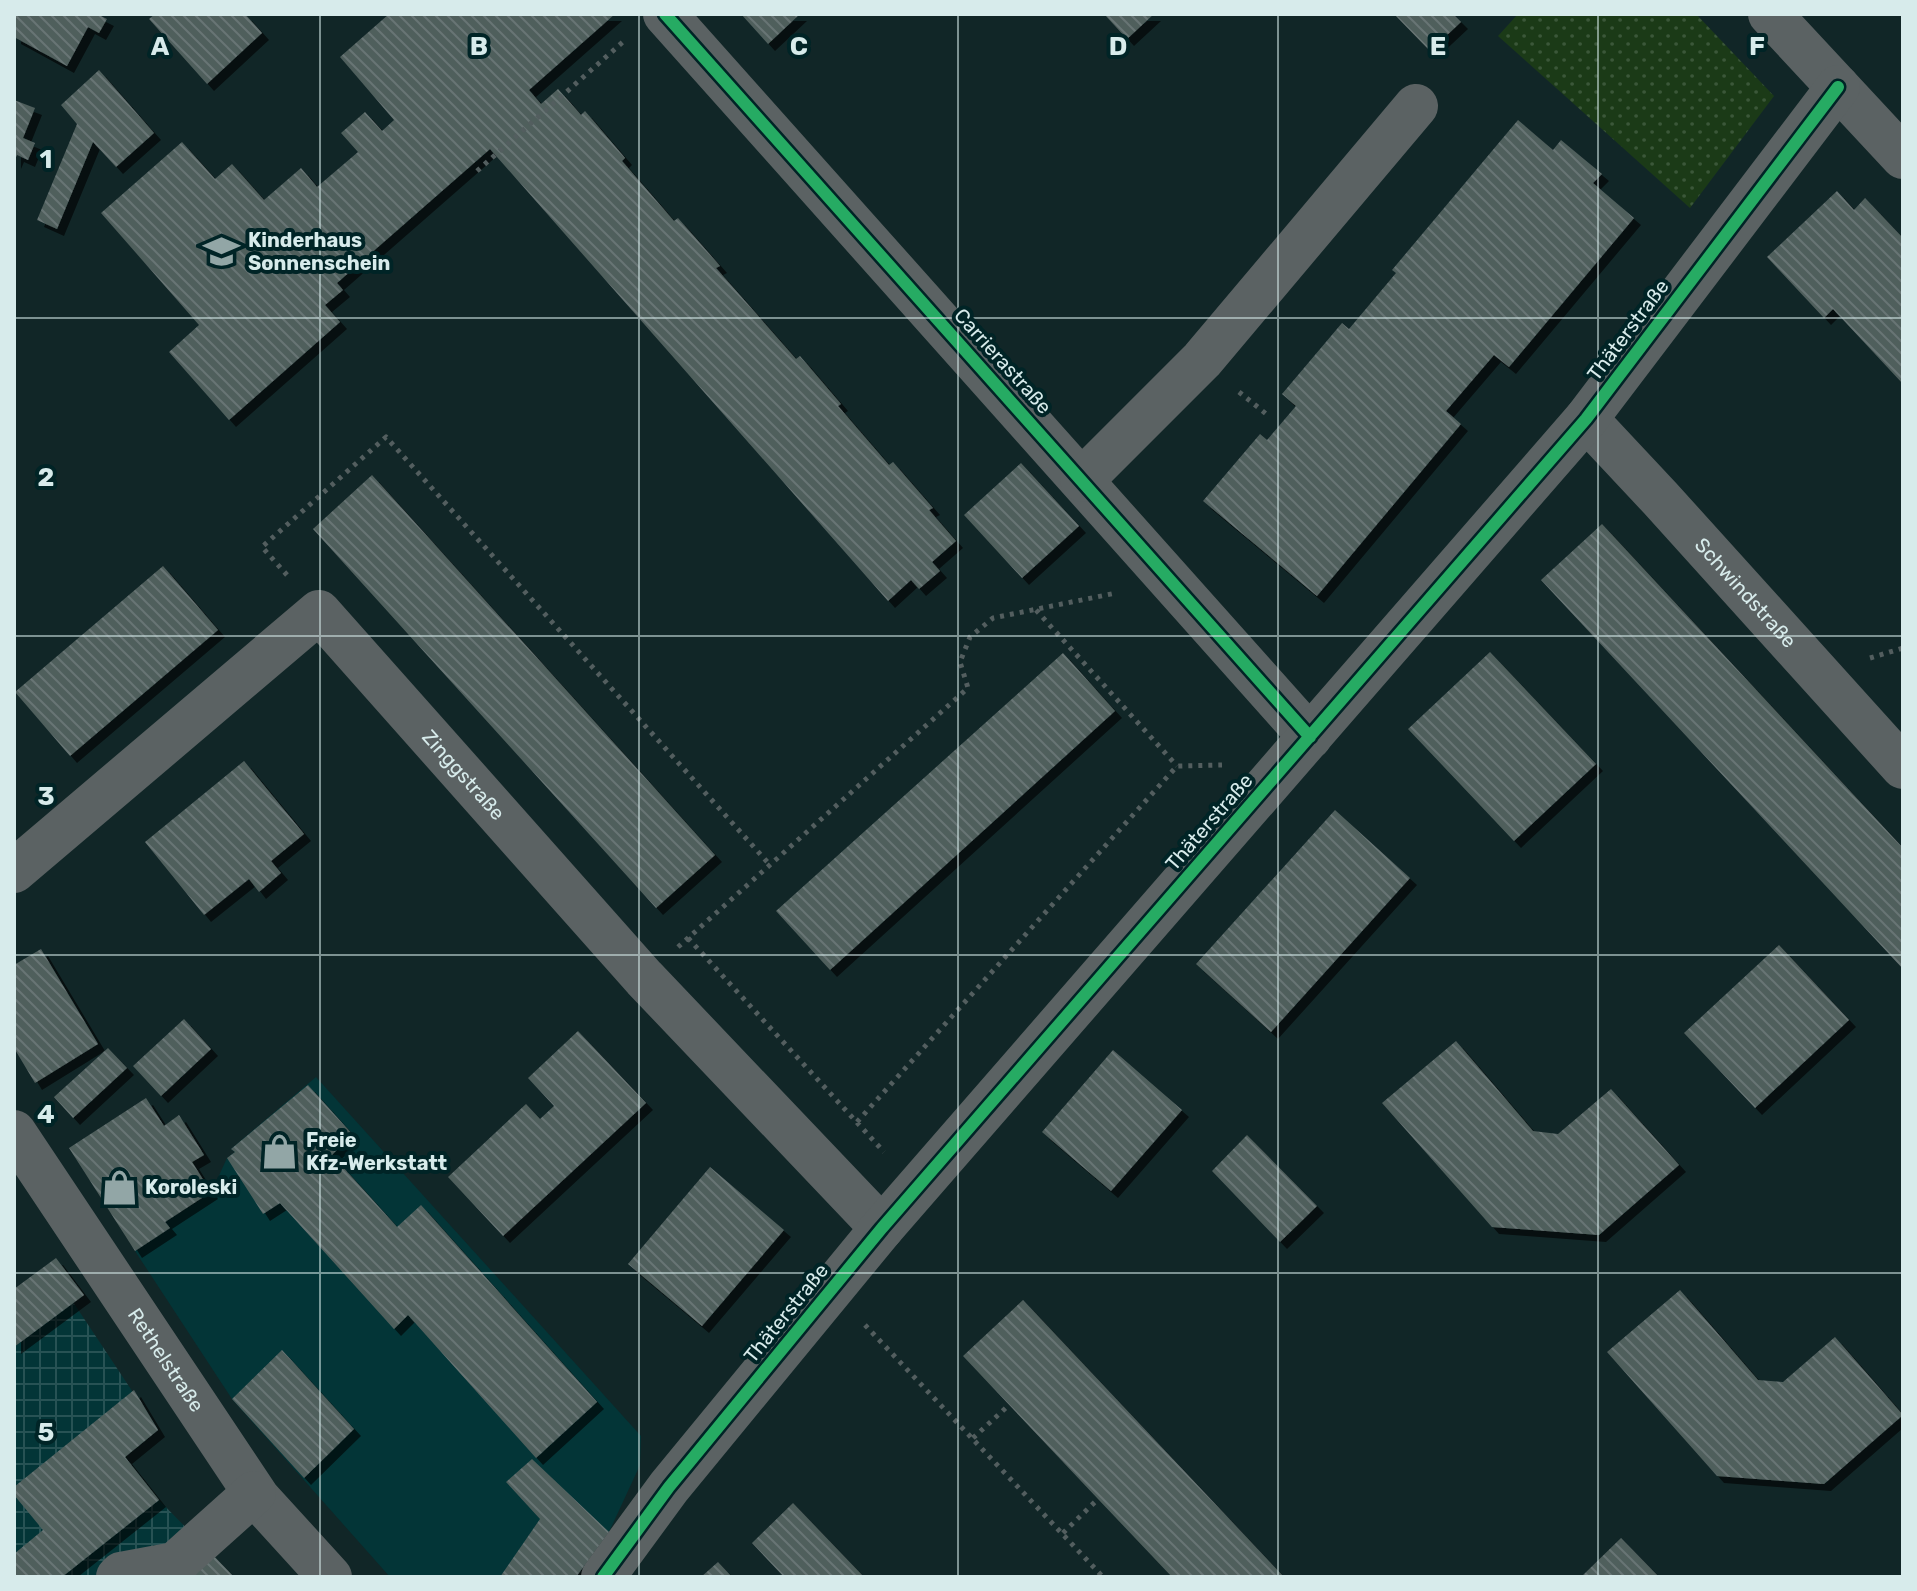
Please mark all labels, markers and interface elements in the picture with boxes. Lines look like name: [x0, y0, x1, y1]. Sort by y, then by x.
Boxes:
text: A: [151, 31, 170, 62]
text: B: [470, 31, 488, 62]
text: C: [790, 31, 808, 62]
text: D: [1109, 31, 1127, 62]
text: E: [1430, 31, 1446, 62]
text: F: [1749, 31, 1765, 62]
text: 1: [40, 144, 52, 175]
place label: Kinderhaus Sonnenschein: [248, 228, 390, 275]
school or university icon: Kinderhaus Sonnenschein: [203, 233, 241, 271]
street label: Thäterstraße: [1582, 275, 1674, 385]
street label: Carrierastraße: [949, 303, 1057, 419]
text: 2: [38, 462, 54, 493]
street label: Schwindstraße: [1690, 533, 1801, 653]
street label: Zinggstraße: [417, 725, 510, 825]
street label: Thäterstraße: [1160, 769, 1258, 875]
text: 3: [37, 781, 55, 812]
text: 4: [37, 1099, 55, 1130]
place label: Freie Kfz-Werkstatt: [306, 1128, 447, 1175]
shop icon: Freie Kfz-Werkstatt: [261, 1133, 299, 1171]
shop icon: Koroleski: [100, 1168, 138, 1206]
place label: Koroleski: [145, 1175, 237, 1199]
street label: Thäterstraße: [739, 1259, 833, 1367]
street label: Rethelstraße: [123, 1304, 209, 1416]
text: 5: [38, 1417, 54, 1448]

